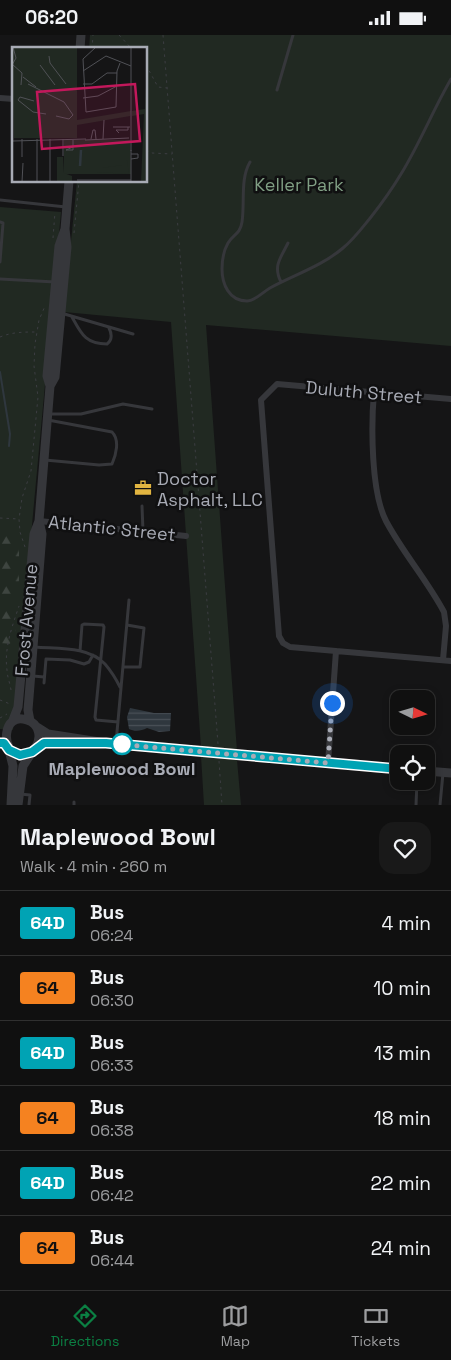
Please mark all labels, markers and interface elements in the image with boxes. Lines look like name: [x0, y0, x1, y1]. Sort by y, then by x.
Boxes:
text: 06:20: [25, 5, 78, 30]
inset map: [12, 47, 148, 183]
park label: Keller Park: [254, 173, 344, 196]
street label: Duluth Street: [305, 375, 423, 409]
place label: Doctor Asphalt, LLC: [157, 467, 263, 511]
office icon: Doctor Asphalt, LLC: [133, 478, 153, 498]
street label: Atlantic Street: [47, 510, 177, 546]
street label: Frost Avenue: [10, 563, 42, 677]
north arrow: [390, 690, 435, 735]
map controls: [390, 690, 435, 790]
your location: [320, 691, 345, 716]
marker: Maplewood Bowl: [111, 733, 133, 755]
button: locate: [390, 745, 435, 790]
place label: Maplewood Bowl: [49, 757, 195, 780]
text: Maplewood Bowl: [20, 821, 216, 852]
button: heart: [379, 822, 431, 874]
text: Walk · 4 min · 260 m: [20, 856, 167, 877]
text: Bus: [90, 900, 124, 925]
text: 64D: [30, 911, 65, 934]
text: 4 min: [382, 911, 431, 936]
text: 06:24: [90, 925, 133, 946]
text: Bus: [90, 965, 124, 990]
text: 64: [36, 976, 59, 999]
text: 10 min: [373, 976, 431, 1001]
text: 06:30: [90, 990, 134, 1011]
text: Bus: [90, 1030, 124, 1055]
text: 64D: [30, 1041, 65, 1064]
text: 13 min: [374, 1041, 431, 1066]
text: 06:33: [90, 1055, 133, 1076]
text: Bus: [90, 1095, 124, 1120]
text: 64: [36, 1106, 59, 1129]
text: 18 min: [374, 1106, 431, 1131]
text: 06:38: [90, 1120, 134, 1141]
text: Bus: [90, 1160, 124, 1185]
text: 64D: [30, 1171, 65, 1194]
text: 22 min: [371, 1171, 431, 1196]
text: 06:42: [90, 1185, 134, 1206]
text: Bus: [90, 1225, 124, 1250]
text: 64: [36, 1236, 59, 1259]
text: 24 min: [371, 1236, 431, 1261]
text: 06:44: [90, 1250, 134, 1271]
tab: Directions: [51, 1302, 119, 1350]
tab: Map: [221, 1302, 250, 1350]
tab: Tickets: [351, 1302, 400, 1350]

